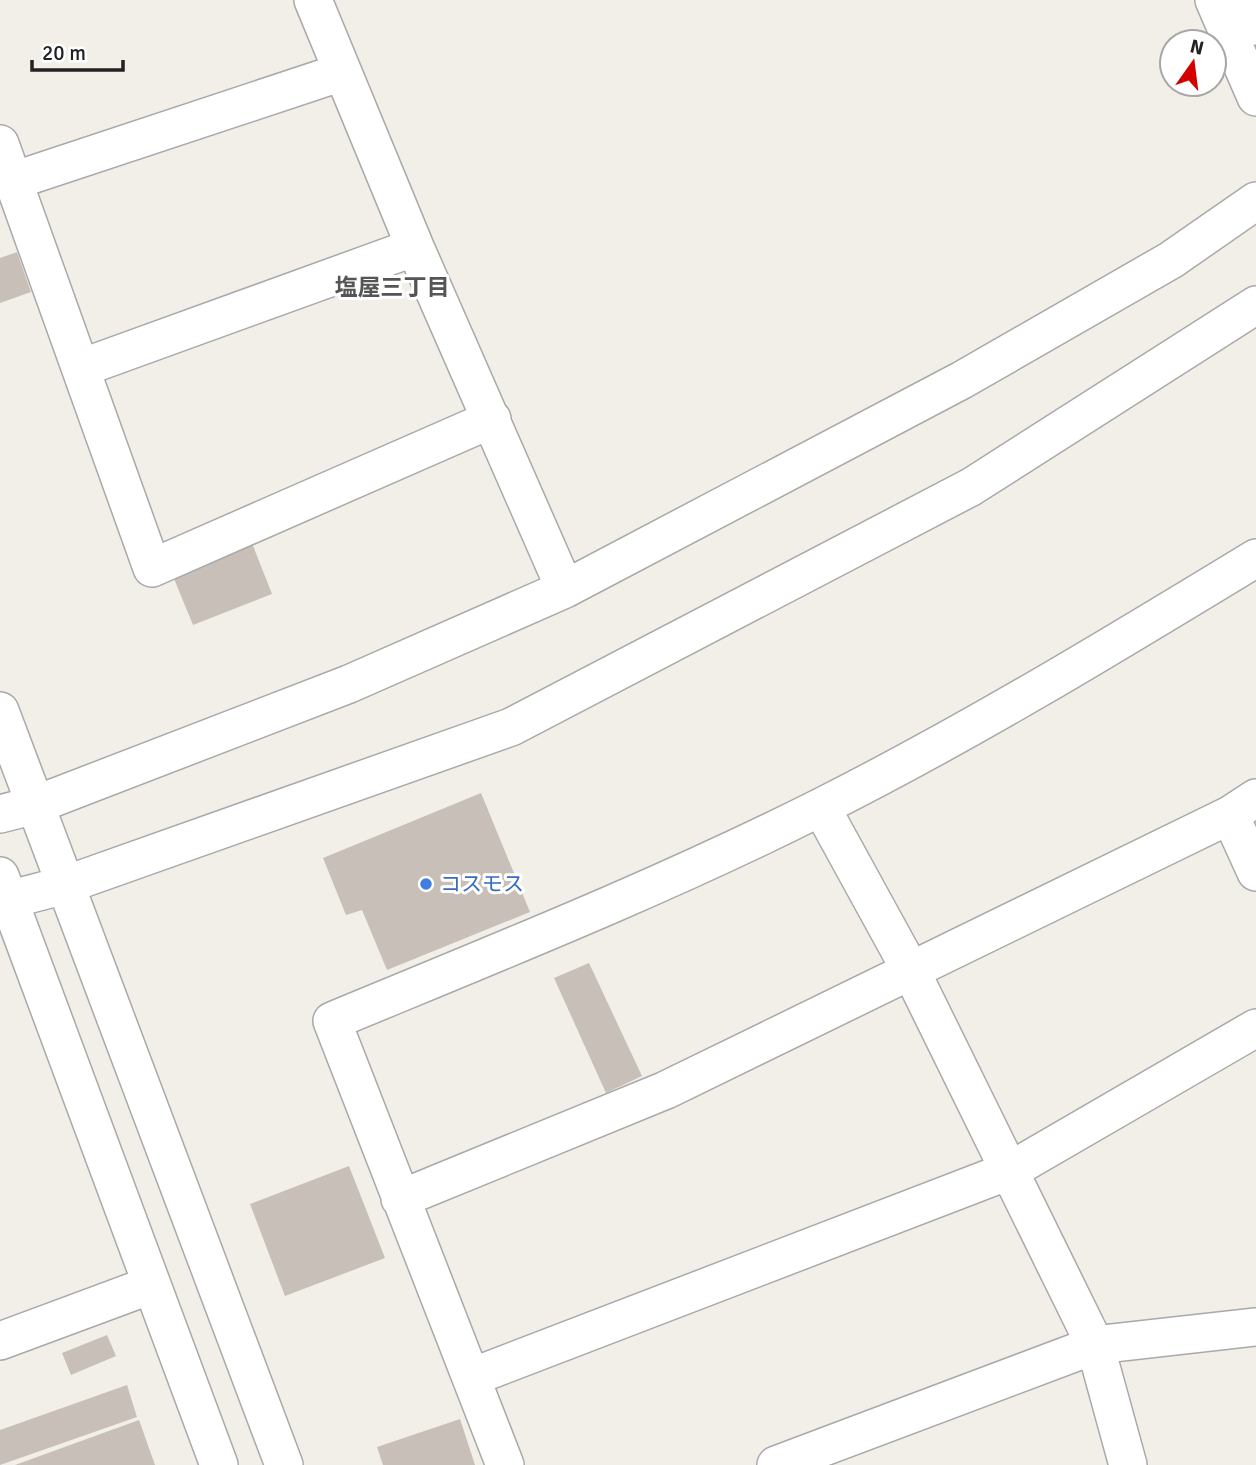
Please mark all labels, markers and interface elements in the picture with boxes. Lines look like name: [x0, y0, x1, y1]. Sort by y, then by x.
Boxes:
scale bar: [32, 28, 122, 72]
north arrow: [1158, 28, 1228, 98]
text: N: [1188, 34, 1206, 61]
text: 20 m: [42, 40, 86, 66]
district label: 塩屋三丁目: [335, 273, 450, 302]
place label: コスモス: [440, 871, 524, 897]
marker: コスモス: [418, 876, 434, 892]

